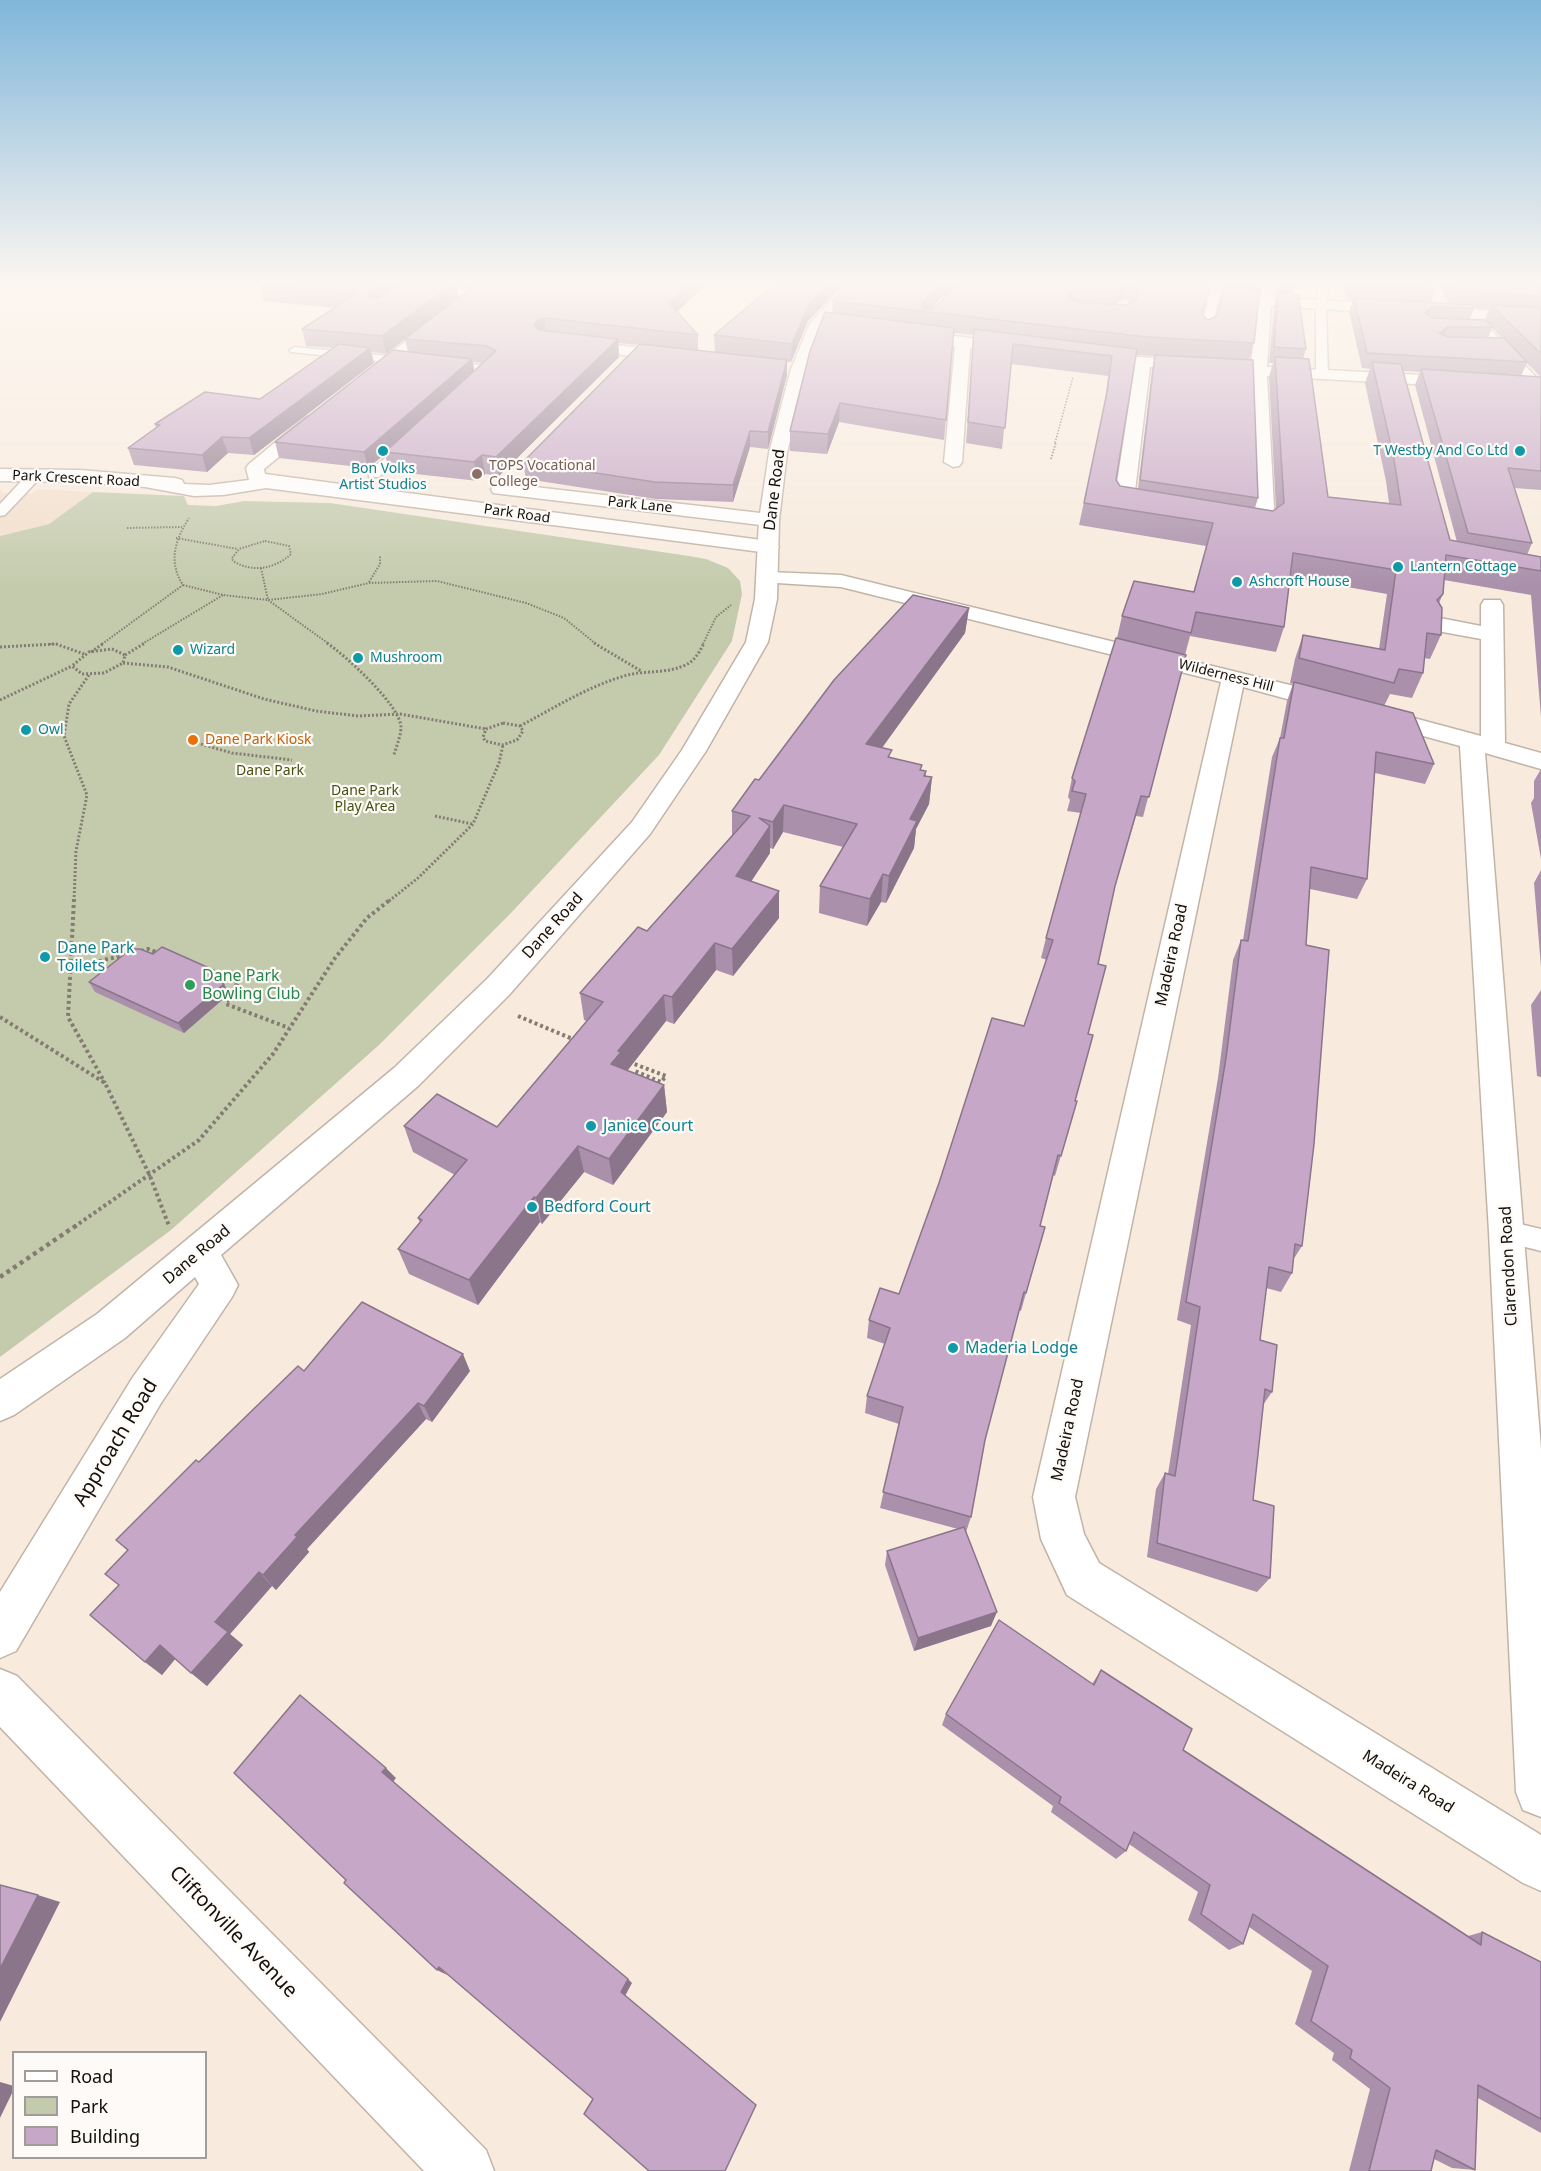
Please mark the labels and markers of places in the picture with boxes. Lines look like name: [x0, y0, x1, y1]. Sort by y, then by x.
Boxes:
place label: T Westby And Co Ltd: [1373, 443, 1508, 459]
marker: Bon Volks Artist Studios: [376, 444, 390, 458]
marker: T Westby And Co Ltd: [1513, 444, 1527, 458]
place label: TOPS Vocational College: [489, 458, 596, 490]
place label: Bon Volks Artist Studios: [339, 461, 427, 494]
marker: TOPS Vocational College: [470, 467, 484, 481]
place label: Lantern Cottage: [1410, 559, 1517, 575]
marker: Lantern Cottage: [1391, 560, 1405, 574]
place label: Ashcroft House: [1249, 574, 1350, 590]
marker: Ashcroft House: [1230, 575, 1244, 589]
place label: Wizard: [190, 642, 235, 658]
marker: Wizard: [171, 643, 185, 657]
place label: Mushroom: [370, 650, 442, 666]
marker: Mushroom: [351, 651, 365, 665]
place label: Owl: [38, 722, 64, 738]
marker: Owl: [19, 723, 33, 737]
place label: Dane Park Kiosk: [205, 732, 311, 748]
marker: Dane Park Kiosk: [186, 733, 200, 747]
place label: Dane Park Toilets: [57, 938, 135, 976]
marker: Dane Park Toilets: [38, 950, 52, 964]
place label: Dane Park Bowling Club: [202, 966, 300, 1004]
marker: Dane Park Bowling Club: [183, 978, 197, 992]
place label: Janice Court: [603, 1116, 693, 1136]
marker: Janice Court: [584, 1119, 598, 1133]
place label: Bedford Court: [544, 1197, 651, 1217]
marker: Bedford Court: [525, 1200, 539, 1214]
place label: Maderia Lodge: [965, 1338, 1078, 1358]
marker: Maderia Lodge: [946, 1341, 960, 1355]

